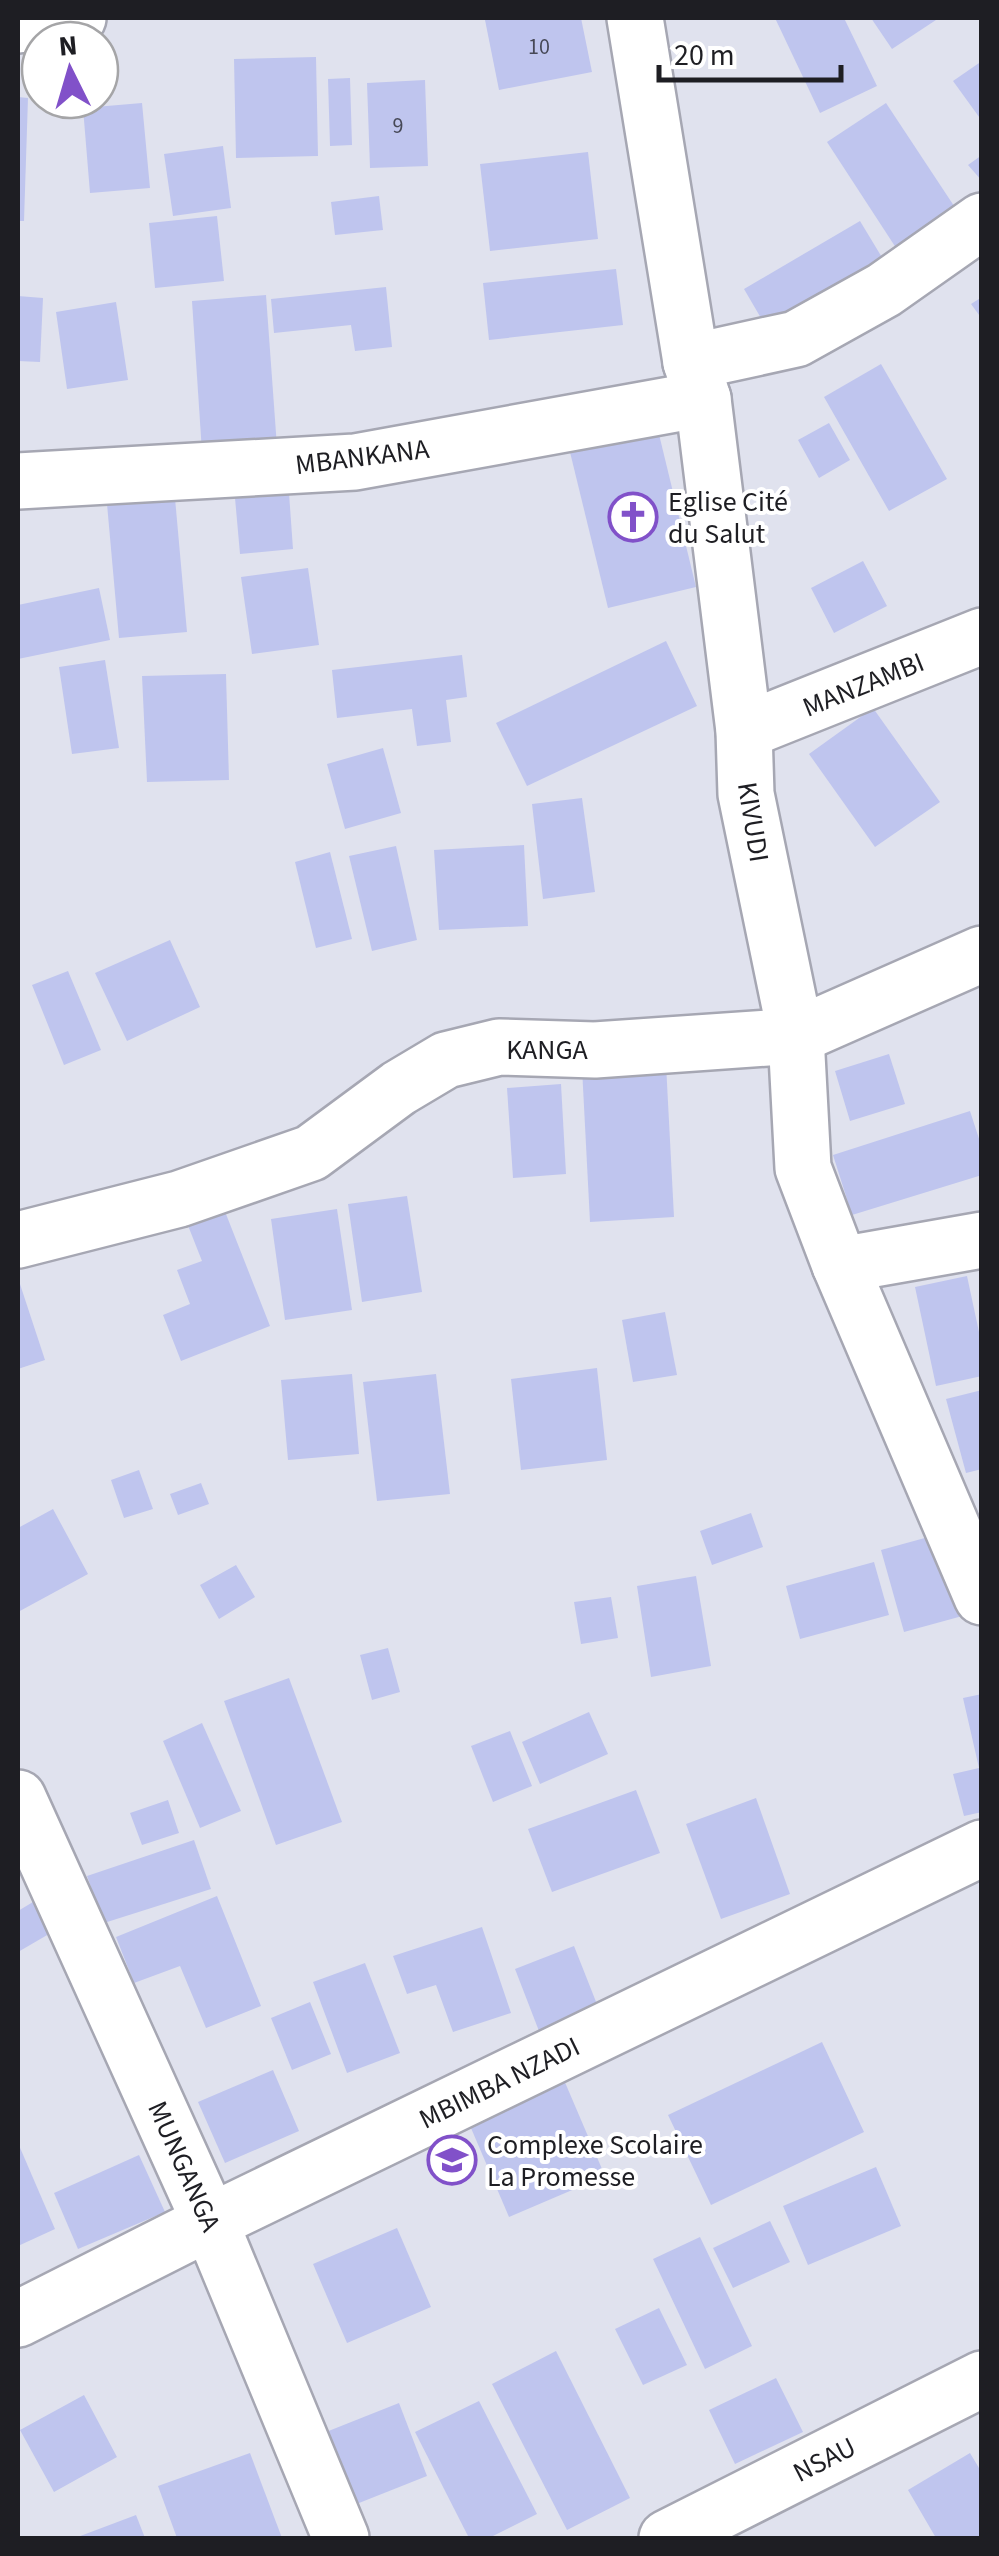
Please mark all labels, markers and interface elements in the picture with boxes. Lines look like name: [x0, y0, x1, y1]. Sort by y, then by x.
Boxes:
north arrow: [20, 20, 120, 120]
scale bar: [659, 20, 842, 82]
text: N: [57, 25, 79, 67]
house number: 10: [528, 31, 550, 63]
text: 20 m: [674, 34, 735, 77]
house number: 9: [393, 110, 403, 142]
street label: MBANKANA: [293, 429, 432, 485]
place label: Eglise Cité du Salut: [668, 482, 788, 554]
church icon: Eglise Cité du Salut: [607, 491, 659, 543]
street label: MANZAMBI: [797, 642, 930, 727]
street label: KIVUDI: [727, 779, 779, 865]
street label: KANGA: [506, 1030, 589, 1070]
street label: MBIMBA NZADI: [412, 2027, 587, 2139]
street label: MUNGANGA: [137, 2095, 231, 2239]
place label: Complexe Scolaire La Promesse: [487, 2125, 703, 2197]
school or university icon: Complexe Scolaire La Promesse: [426, 2134, 478, 2186]
street label: NSAU: [786, 2427, 863, 2493]

